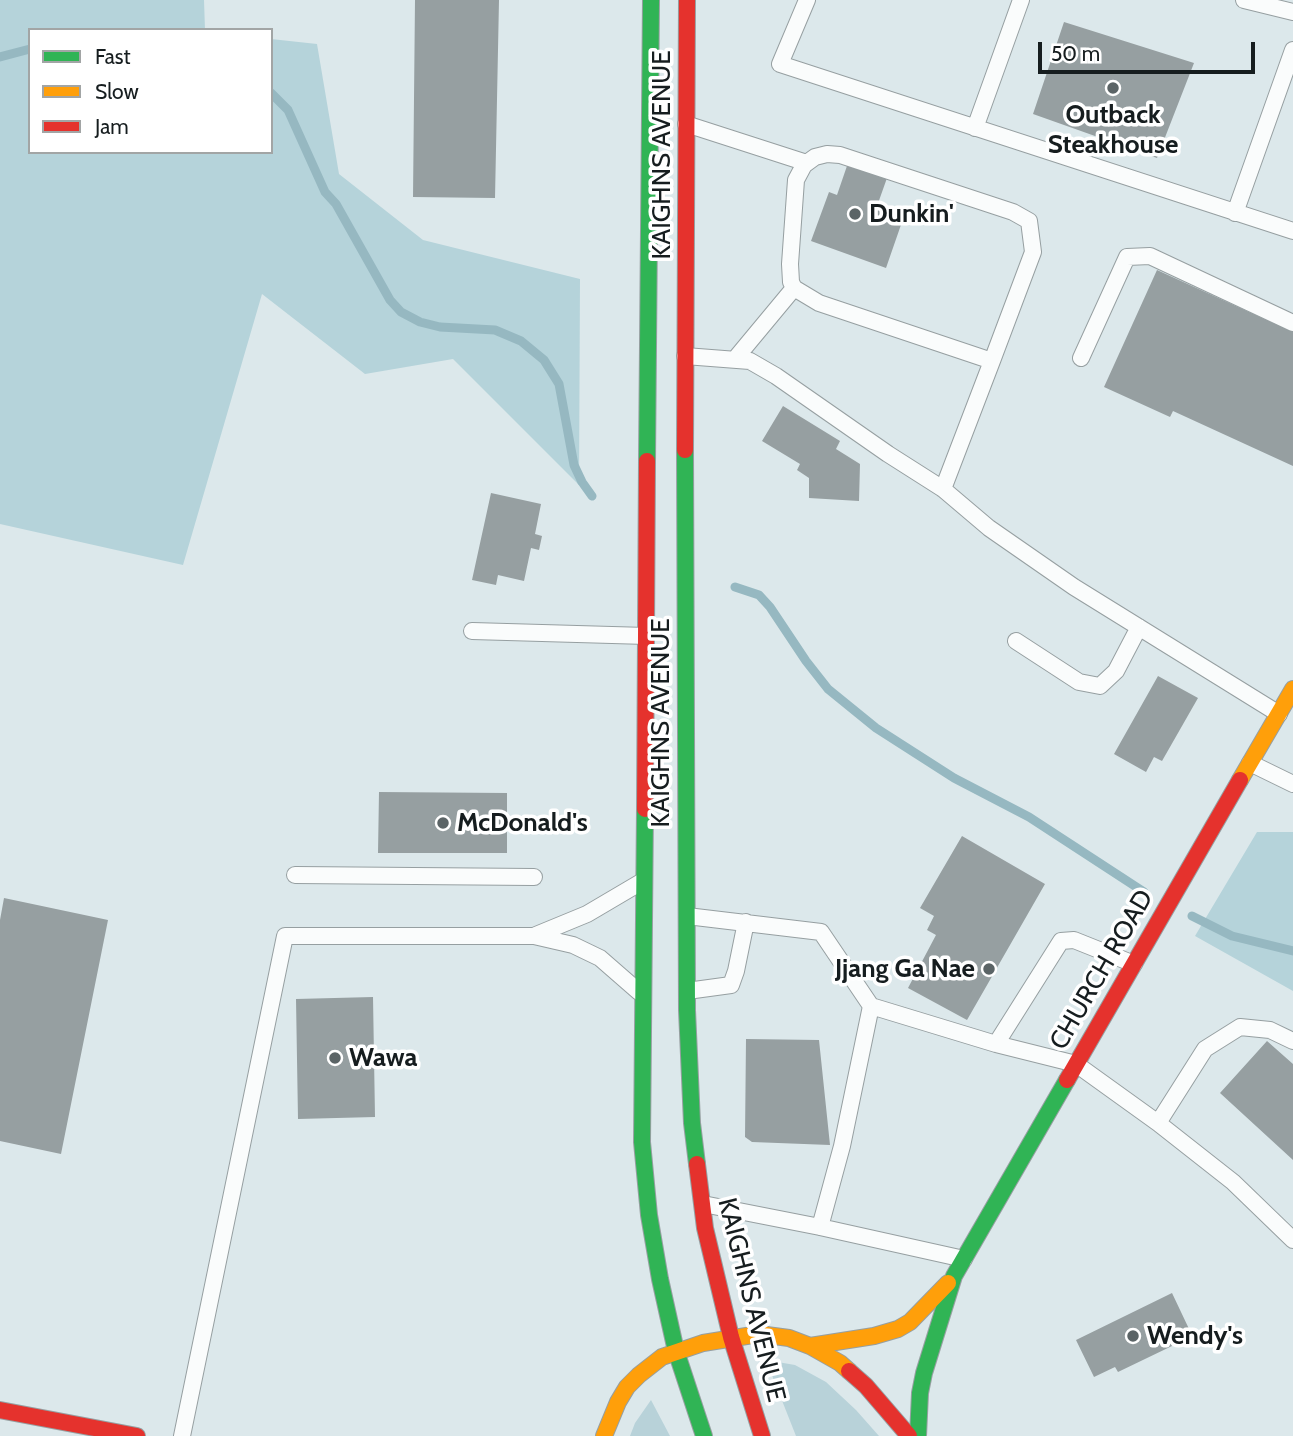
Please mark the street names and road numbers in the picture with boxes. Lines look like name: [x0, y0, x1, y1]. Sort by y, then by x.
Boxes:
street label: KAIGHNS AVENUE: [646, 50, 678, 260]
street label: KAIGHNS AVENUE: [645, 618, 677, 828]
street label: CHURCH ROAD: [1044, 885, 1160, 1055]
street label: KAIGHNS AVENUE: [711, 1195, 791, 1405]

